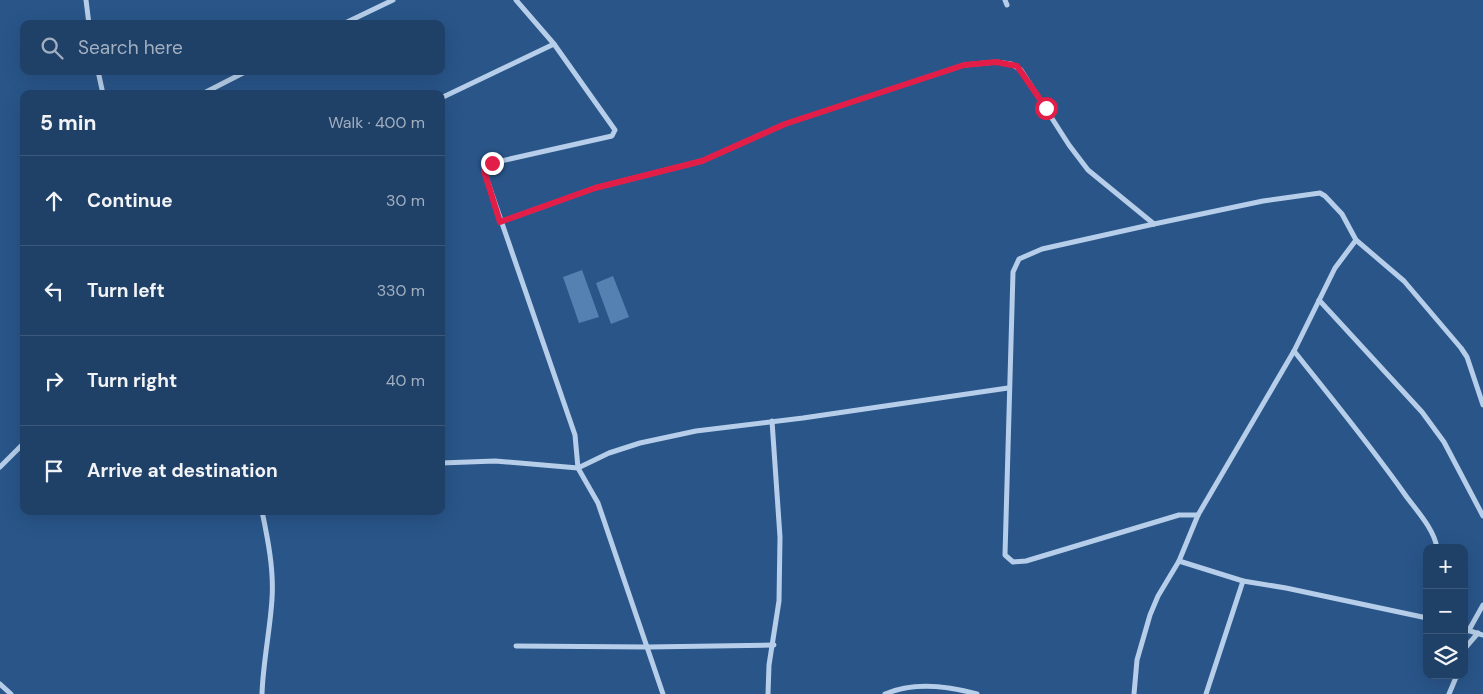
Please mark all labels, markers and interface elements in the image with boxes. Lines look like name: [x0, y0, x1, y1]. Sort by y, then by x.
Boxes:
search box: [20, 20, 445, 75]
icon: search: [38, 34, 66, 62]
text: Search here: [78, 35, 183, 60]
route start: [1035, 97, 1058, 120]
text: 5 min: [40, 109, 96, 137]
text: Walk · 400 m: [328, 112, 425, 133]
route end: [481, 152, 504, 175]
icon: ahead: [40, 187, 68, 215]
text: Continue: [87, 188, 173, 213]
text: 30 m: [386, 190, 425, 211]
icon: left: [40, 277, 68, 305]
text: Turn left: [87, 278, 165, 303]
text: 330 m: [377, 280, 425, 301]
icon: right: [40, 367, 68, 395]
text: Turn right: [87, 368, 177, 393]
text: 40 m: [386, 370, 425, 391]
icon: arrive: [40, 457, 68, 485]
text: Arrive at destination: [87, 458, 278, 483]
map controls: [1423, 544, 1468, 679]
button: +: [1423, 544, 1468, 589]
button: −: [1423, 589, 1468, 634]
button: layers: [1423, 634, 1468, 679]

